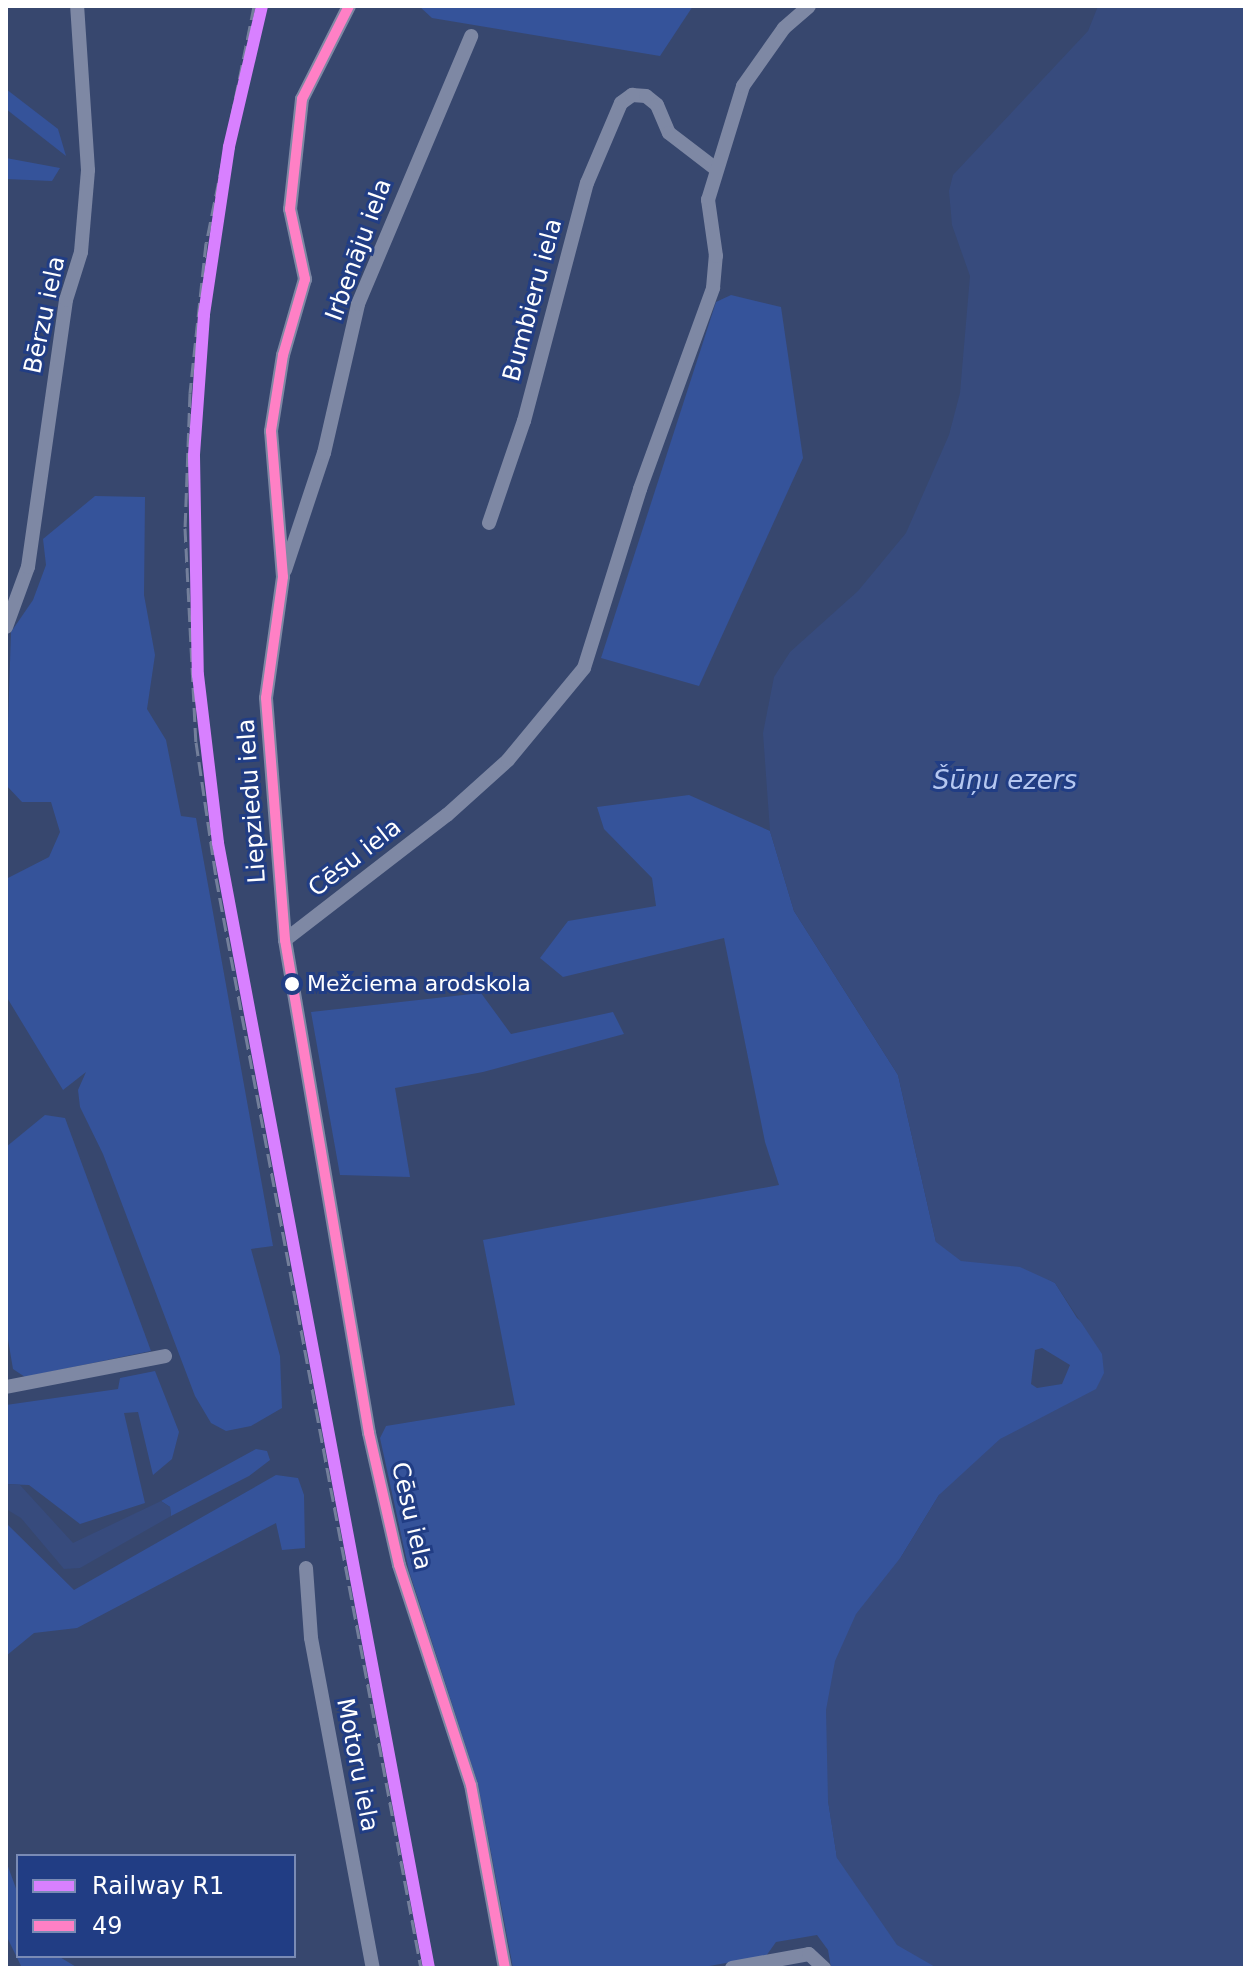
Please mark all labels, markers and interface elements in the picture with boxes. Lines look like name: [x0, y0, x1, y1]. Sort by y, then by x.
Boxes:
street label: Irbenāju iela: [320, 175, 398, 325]
street label: Bumbieru iela: [497, 216, 569, 384]
street label: Bērzu iela: [19, 254, 71, 376]
street label: Liepziedu iela: [232, 718, 272, 884]
water label: Šūņu ezers: [933, 765, 1077, 797]
street label: Cēsu iela: [303, 813, 407, 903]
place label: Mežciema arodskola: [307, 971, 531, 997]
marker: Mežciema arodskola: [284, 976, 300, 992]
street label: Cēsu iela: [385, 1459, 437, 1573]
street label: Motoru iela: [330, 1696, 384, 1834]
legend: [16, 1854, 296, 1958]
text: Railway R1: [92, 1872, 224, 1900]
text: 49: [92, 1912, 123, 1940]

